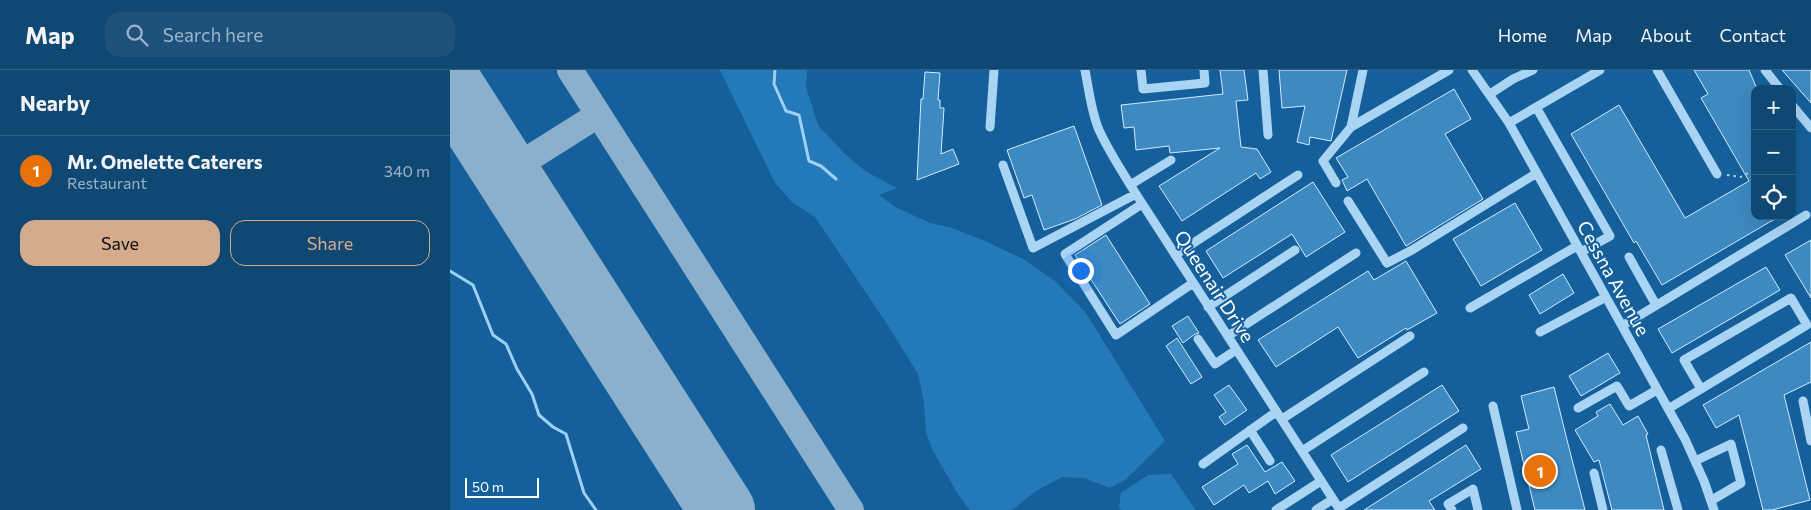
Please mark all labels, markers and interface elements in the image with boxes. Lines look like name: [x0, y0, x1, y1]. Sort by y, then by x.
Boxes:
search box: [105, 12, 455, 57]
text: Map: [25, 20, 75, 49]
icon: search: [123, 21, 151, 49]
text: Search here: [163, 23, 263, 46]
text: Home: [1498, 24, 1547, 46]
text: Map: [1575, 24, 1612, 46]
text: About: [1640, 24, 1692, 46]
text: Contact: [1720, 24, 1786, 46]
map controls: [1751, 85, 1796, 220]
button: +: [1751, 85, 1796, 130]
text: Nearby: [20, 90, 90, 115]
button: −: [1751, 130, 1796, 175]
text: Mr. Omelette Caterers: [67, 150, 263, 173]
text: 1: [32, 161, 40, 180]
text: 340 m: [384, 161, 430, 180]
text: Restaurant: [67, 173, 147, 192]
button: locate: [1751, 175, 1796, 220]
street label: Cessna Avenue: [1573, 216, 1655, 340]
button: Save: [20, 220, 220, 266]
button: Share: [230, 220, 430, 266]
street label: Queenair Drive: [1170, 226, 1260, 346]
your location: [1068, 258, 1094, 284]
pin: 1: [1524, 452, 1556, 490]
scale bar: [465, 475, 539, 498]
text: 50 m: [472, 478, 504, 495]

